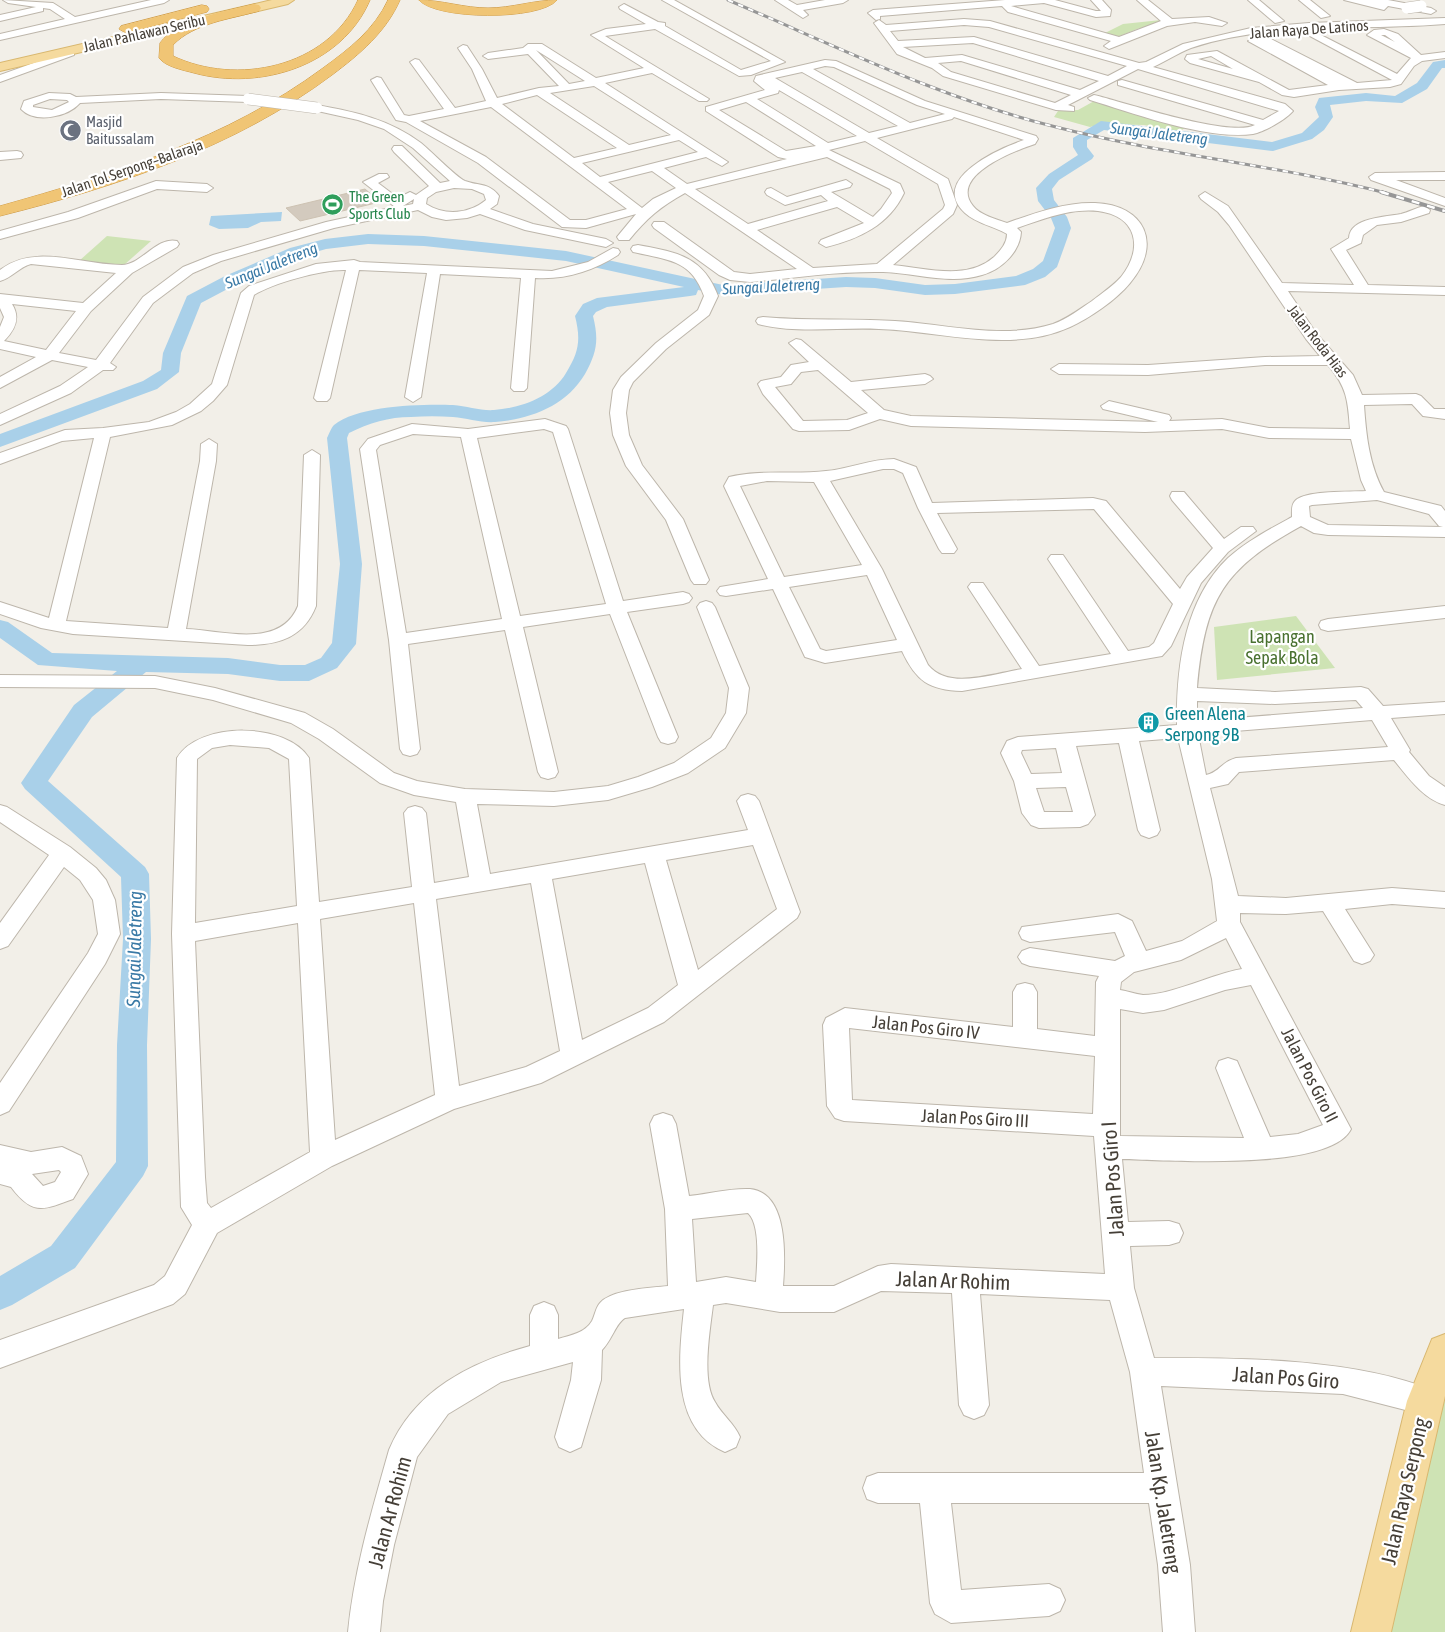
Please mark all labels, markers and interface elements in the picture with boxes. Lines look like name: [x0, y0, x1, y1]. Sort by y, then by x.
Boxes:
street label: Jalan Pahlawan Seribu: [81, 11, 207, 55]
street label: Jalan Raya De Latinos: [1249, 16, 1369, 42]
place label: Masjid Baitussalam: [86, 113, 154, 147]
mosque icon: Masjid Baitussalam: [58, 118, 82, 142]
water label: Sungai Jaletreng: [1108, 118, 1209, 149]
street label: Jalan Tol Serpong–Balaraja: [59, 136, 205, 200]
place label: The Green Sports Club: [349, 188, 411, 222]
sports icon: The Green Sports Club: [321, 193, 345, 217]
water label: Sungai Jaletreng: [221, 238, 320, 293]
water label: Sungai Jaletreng: [721, 274, 820, 299]
street label: Jalan Roda Hias: [1284, 301, 1352, 381]
park label: Lapangan Sepak Bola: [1245, 626, 1319, 668]
place label: Green Alena Serpong 9B: [1165, 703, 1246, 745]
building icon: Green Alena Serpong 9B: [1137, 711, 1161, 735]
water label: Sungai Jaletreng: [122, 891, 146, 1008]
street label: Jalan Pos Giro IV: [871, 1011, 981, 1043]
street label: Jalan Pos Giro II: [1277, 1024, 1343, 1126]
street label: Jalan Pos Giro III: [920, 1105, 1030, 1131]
street label: Jalan Pos Giro I: [1096, 1121, 1128, 1237]
street label: Jalan Ar Rohim: [895, 1266, 1011, 1294]
street label: Jalan Pos Giro: [1232, 1361, 1340, 1393]
street label: Jalan Raya Serpong: [1375, 1415, 1433, 1567]
street label: Jalan Kp. Jaletreng: [1141, 1429, 1187, 1575]
street label: Jalan Ar Rohim: [363, 1453, 415, 1571]

